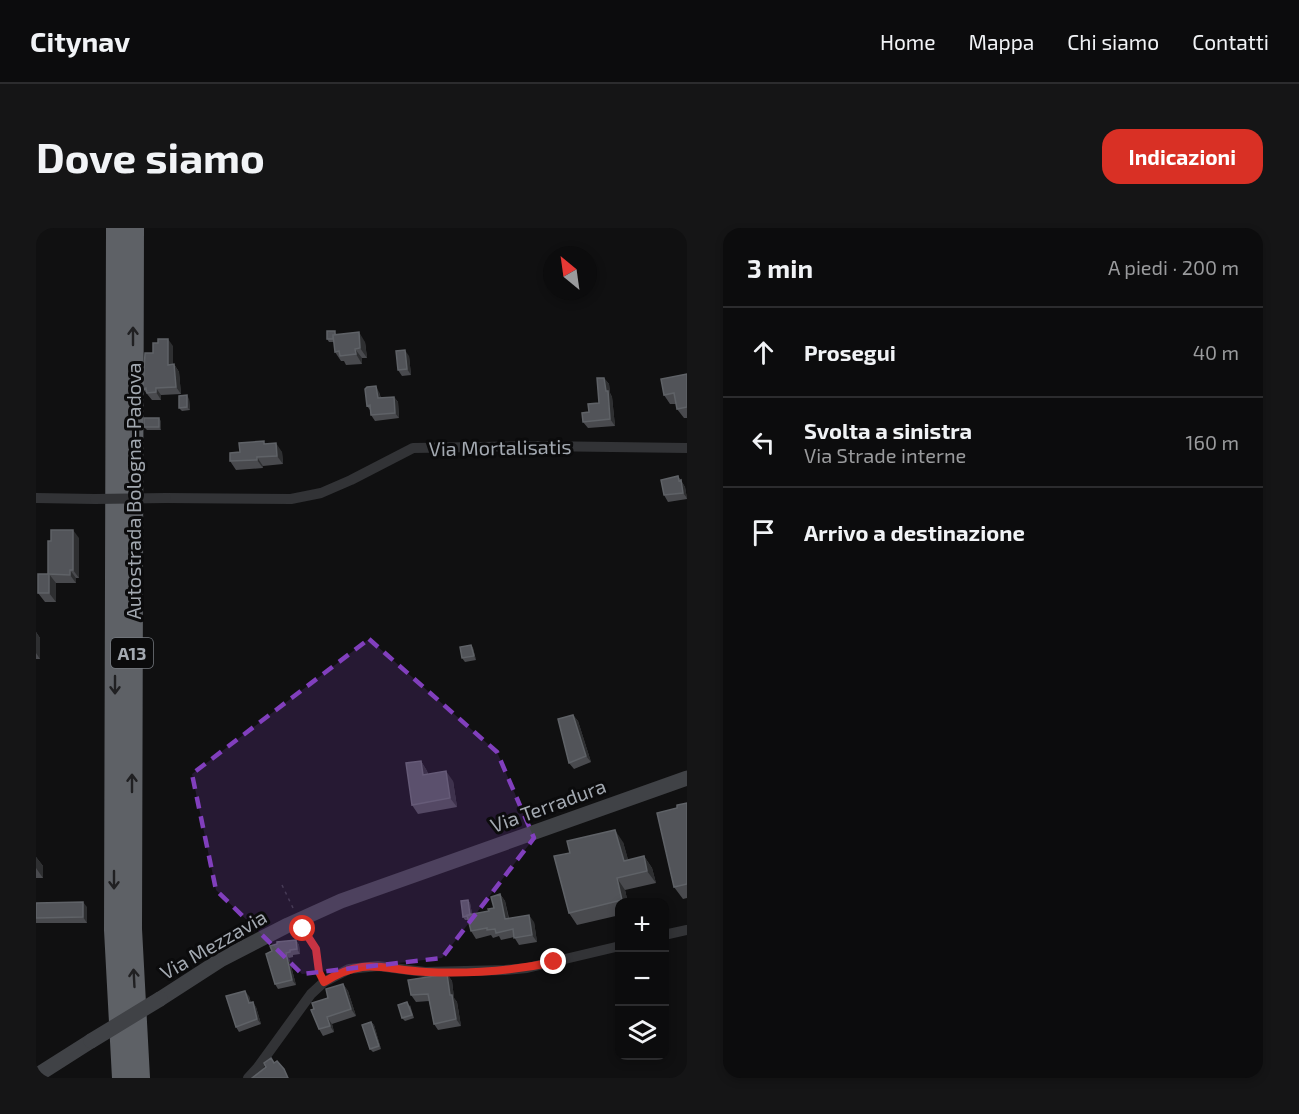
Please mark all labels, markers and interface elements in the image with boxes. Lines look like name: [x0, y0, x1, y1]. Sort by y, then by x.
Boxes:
text: Citynav: [30, 24, 130, 58]
text: Home: [880, 29, 936, 54]
text: Mappa: [969, 29, 1034, 54]
text: Chi siamo: [1067, 29, 1159, 54]
text: Contatti: [1192, 29, 1269, 54]
button: Indicazioni: [1102, 129, 1263, 184]
text: Dove siamo: [36, 131, 265, 181]
north arrow: [543, 246, 597, 300]
text: 3 min: [747, 252, 813, 283]
text: A piedi · 200 m: [1108, 255, 1239, 279]
one-way arrow: [127, 326, 139, 346]
icon: ahead: [747, 336, 780, 369]
text: Prosegui: [804, 339, 896, 365]
text: 40 m: [1193, 340, 1239, 364]
street label: Autostrada Bologna-Padova: [121, 362, 145, 620]
text: Svolta a sinistra: [804, 417, 972, 443]
icon: left: [747, 426, 780, 459]
text: 160 m: [1186, 430, 1239, 454]
street label: Via Mortalisatis: [428, 434, 572, 460]
text: Via Strade interne: [804, 443, 966, 467]
icon: arrive: [747, 516, 780, 549]
text: Arrivo a destinazione: [804, 519, 1025, 545]
road number: A13: [111, 638, 153, 668]
one-way arrow: [109, 675, 121, 695]
one-way arrow: [126, 773, 138, 793]
street label: Via Terradura: [487, 773, 609, 837]
one-way arrow: [108, 870, 120, 890]
map controls: [615, 898, 669, 1060]
button: +: [615, 898, 669, 952]
street label: Via Mezzavia: [156, 904, 270, 984]
route start: [289, 915, 315, 941]
route end: [540, 948, 566, 974]
button: −: [615, 952, 669, 1006]
one-way arrow: [129, 968, 140, 988]
button: layers: [615, 1006, 669, 1060]

